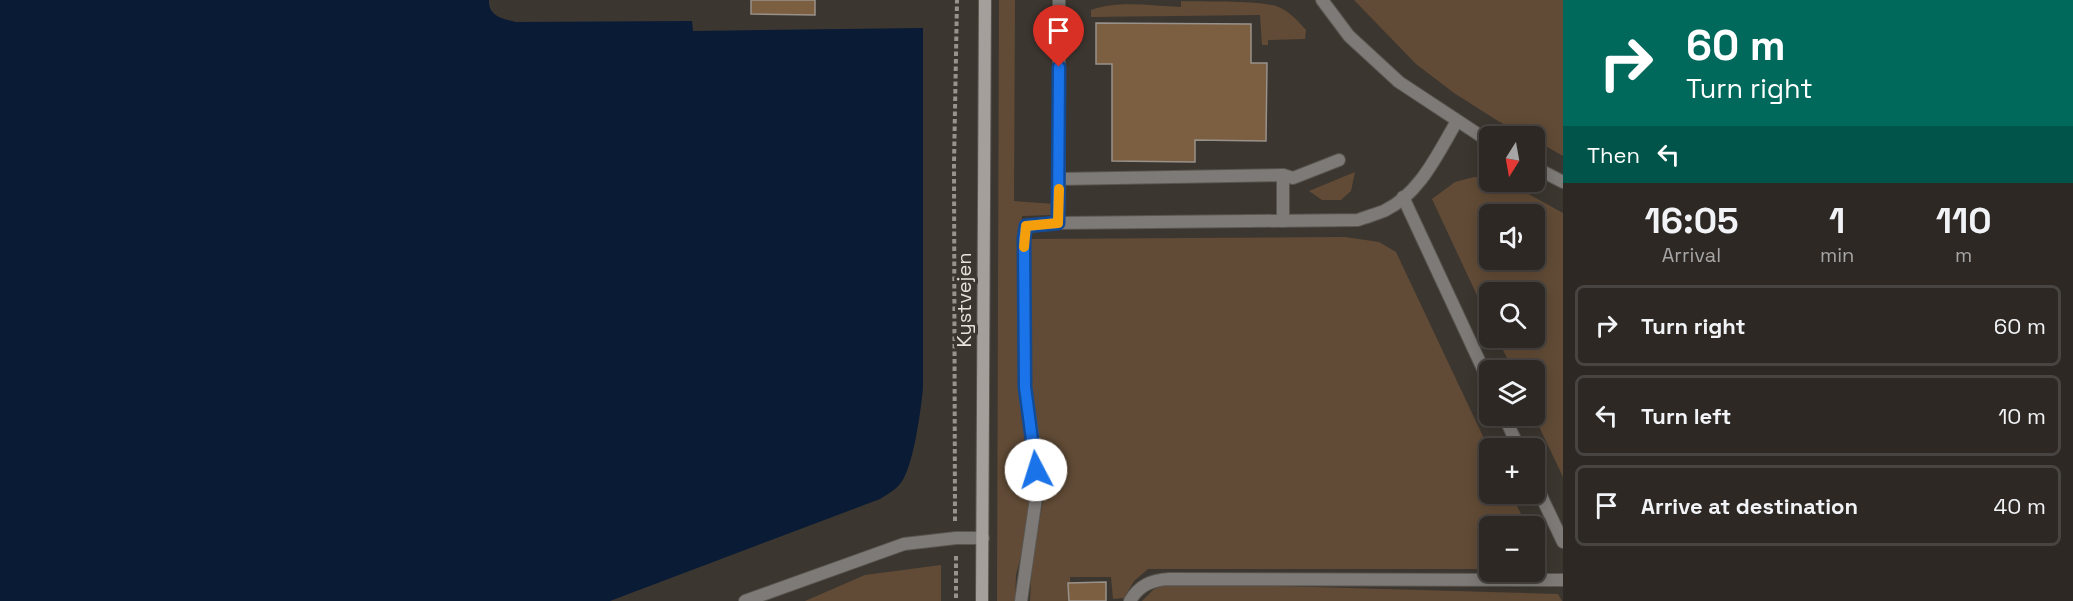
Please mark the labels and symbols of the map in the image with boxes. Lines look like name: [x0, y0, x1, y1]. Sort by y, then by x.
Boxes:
pin: [1033, 5, 1084, 67]
north arrow: [1479, 126, 1545, 192]
street label: Kystvejen: [951, 252, 977, 348]
position arrow: [1004, 438, 1068, 502]

